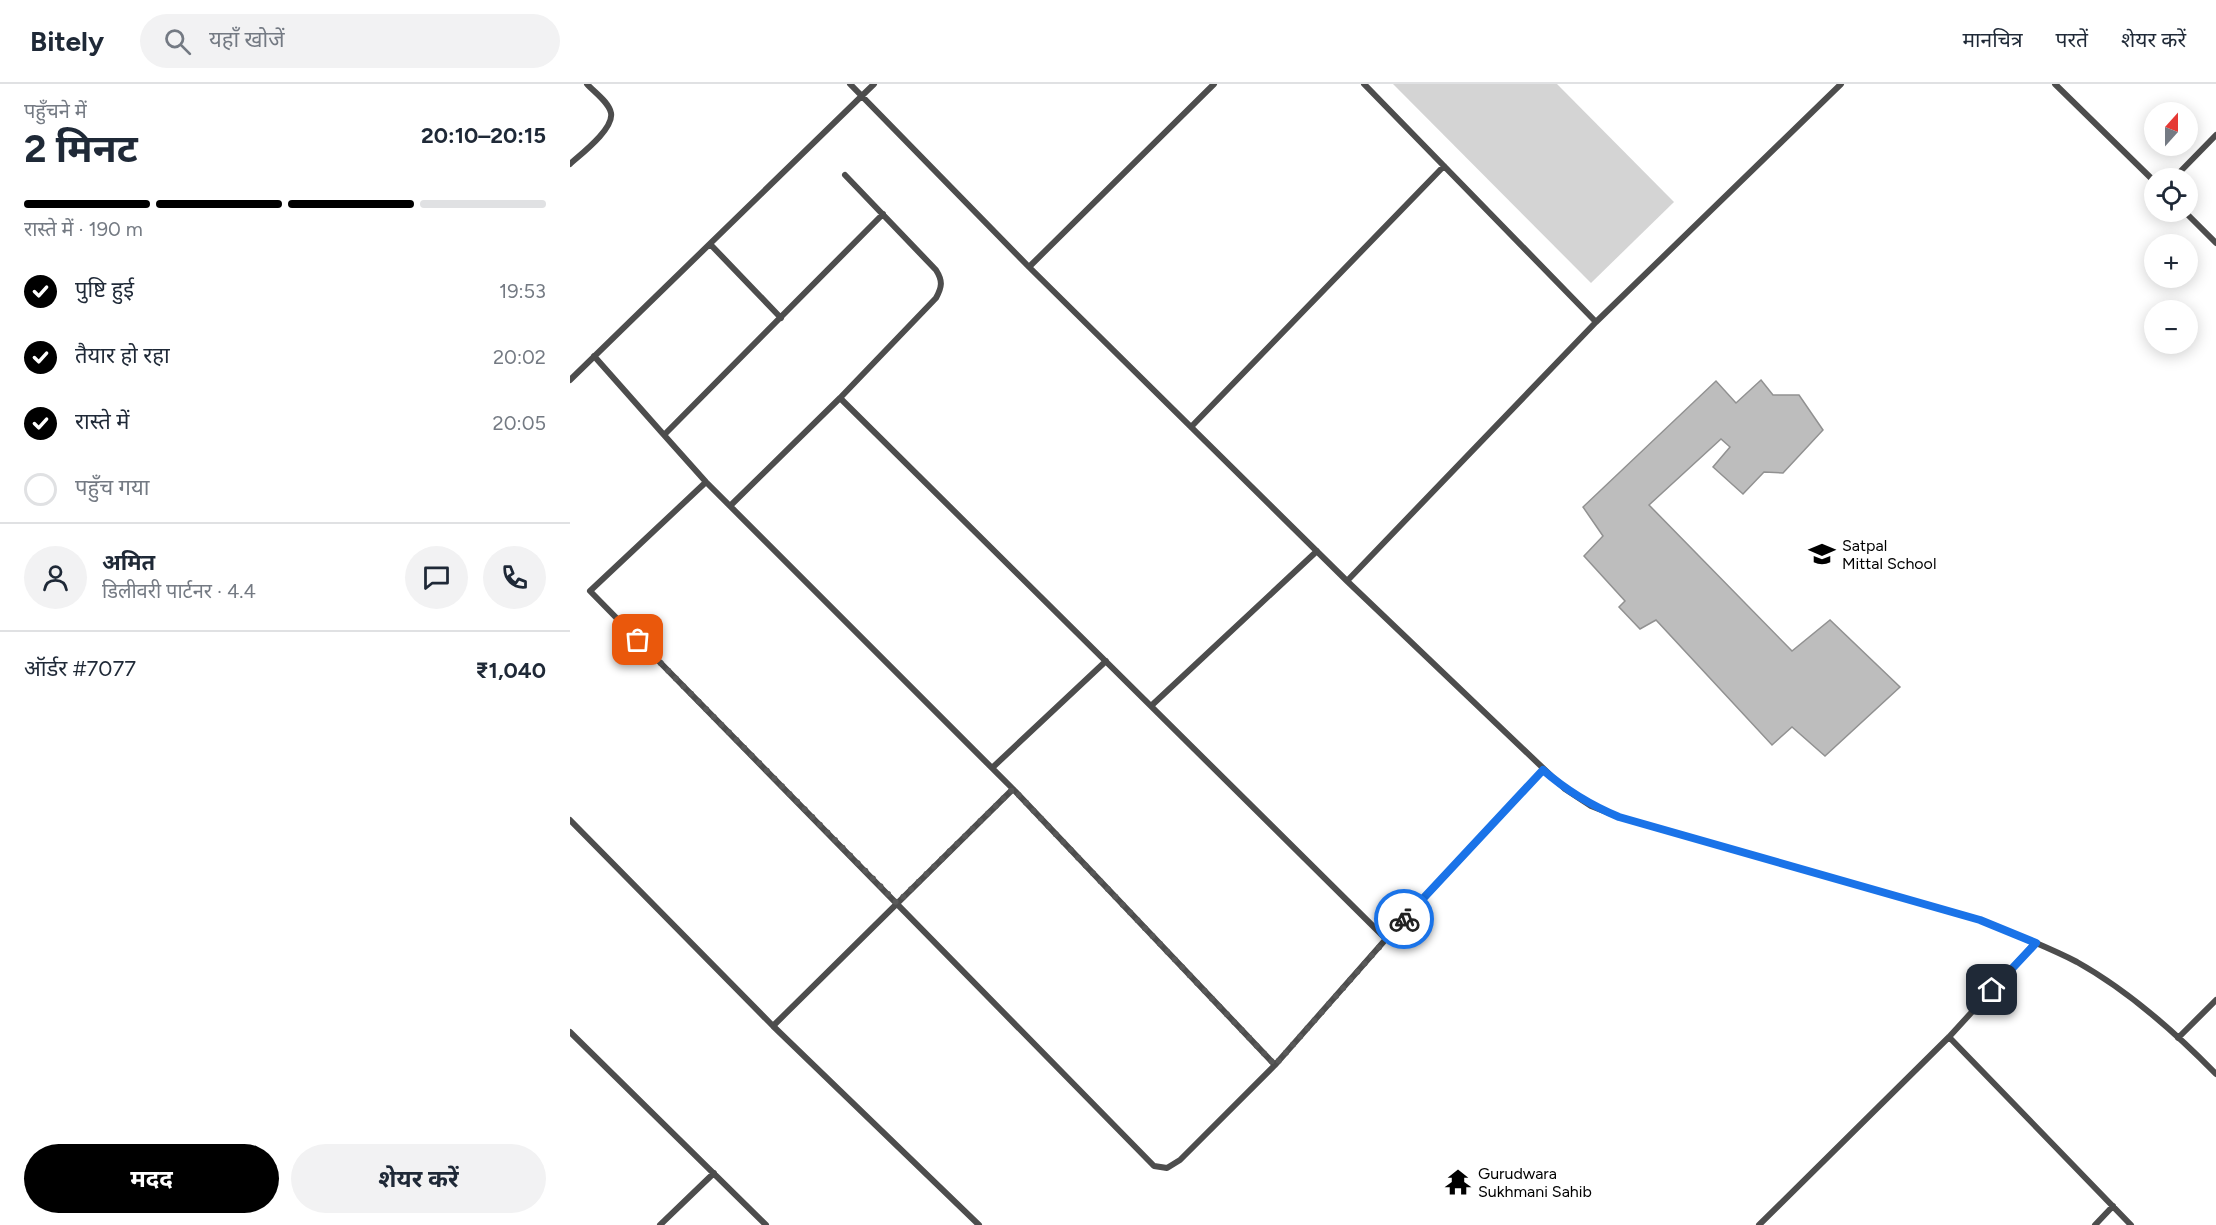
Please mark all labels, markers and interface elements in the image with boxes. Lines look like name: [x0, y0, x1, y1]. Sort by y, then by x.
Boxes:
search box: [140, 14, 560, 68]
text: Bitely: [30, 24, 104, 58]
icon: search: [161, 25, 194, 58]
text: यहाँ खोजें: [209, 26, 285, 53]
text: मानचित्र: [1963, 27, 2023, 52]
text: परतें: [2056, 27, 2088, 52]
text: शेयर करें: [2121, 27, 2186, 52]
text: पहुँचने में: [24, 99, 87, 123]
north arrow: [2144, 102, 2198, 156]
map controls: [2144, 102, 2198, 354]
text: 20:10–20:15: [421, 122, 546, 149]
text: 2 मिनट: [24, 125, 138, 172]
button: locate: [2144, 168, 2198, 222]
text: रास्ते में · 190 m: [24, 217, 143, 241]
button: +: [2144, 234, 2198, 288]
icon: check: [24, 275, 57, 308]
text: पुष्टि हुई: [75, 276, 134, 303]
text: 19:53: [499, 279, 546, 303]
button: −: [2144, 300, 2198, 354]
icon: check: [24, 341, 57, 374]
text: तैयार हो रहा: [75, 342, 170, 369]
text: 20:02: [493, 345, 546, 369]
icon: check: [24, 407, 57, 440]
text: रास्ते में: [75, 408, 129, 435]
text: 20:05: [493, 411, 546, 435]
text: पहुँच गया: [75, 474, 149, 501]
place label: Satpal Mittal School: [1842, 536, 1936, 573]
school or university icon: Satpal Mittal School: [1807, 539, 1837, 569]
button: person: [24, 546, 87, 609]
button: chat: [405, 546, 468, 609]
button: phone: [483, 546, 546, 609]
text: अमित: [102, 549, 155, 576]
text: डिलीवरी पार्टनर · 4.4: [102, 579, 256, 603]
pin: [612, 614, 663, 665]
icon: bag: [621, 623, 654, 656]
text: ऑर्डर #7077: [24, 655, 136, 682]
text: ₹1,040: [475, 657, 546, 684]
courier: [1374, 889, 1434, 949]
icon: bike: [1388, 903, 1421, 936]
pin: [1966, 964, 2017, 1015]
icon: home: [1975, 973, 2008, 1006]
button: मदद: [24, 1144, 279, 1213]
button: शेयर करें: [291, 1144, 546, 1213]
place label: Gurudwara Sukhmani Sahib: [1478, 1164, 1592, 1201]
temple icon: Gurudwara Sukhmani Sahib: [1443, 1167, 1473, 1197]

